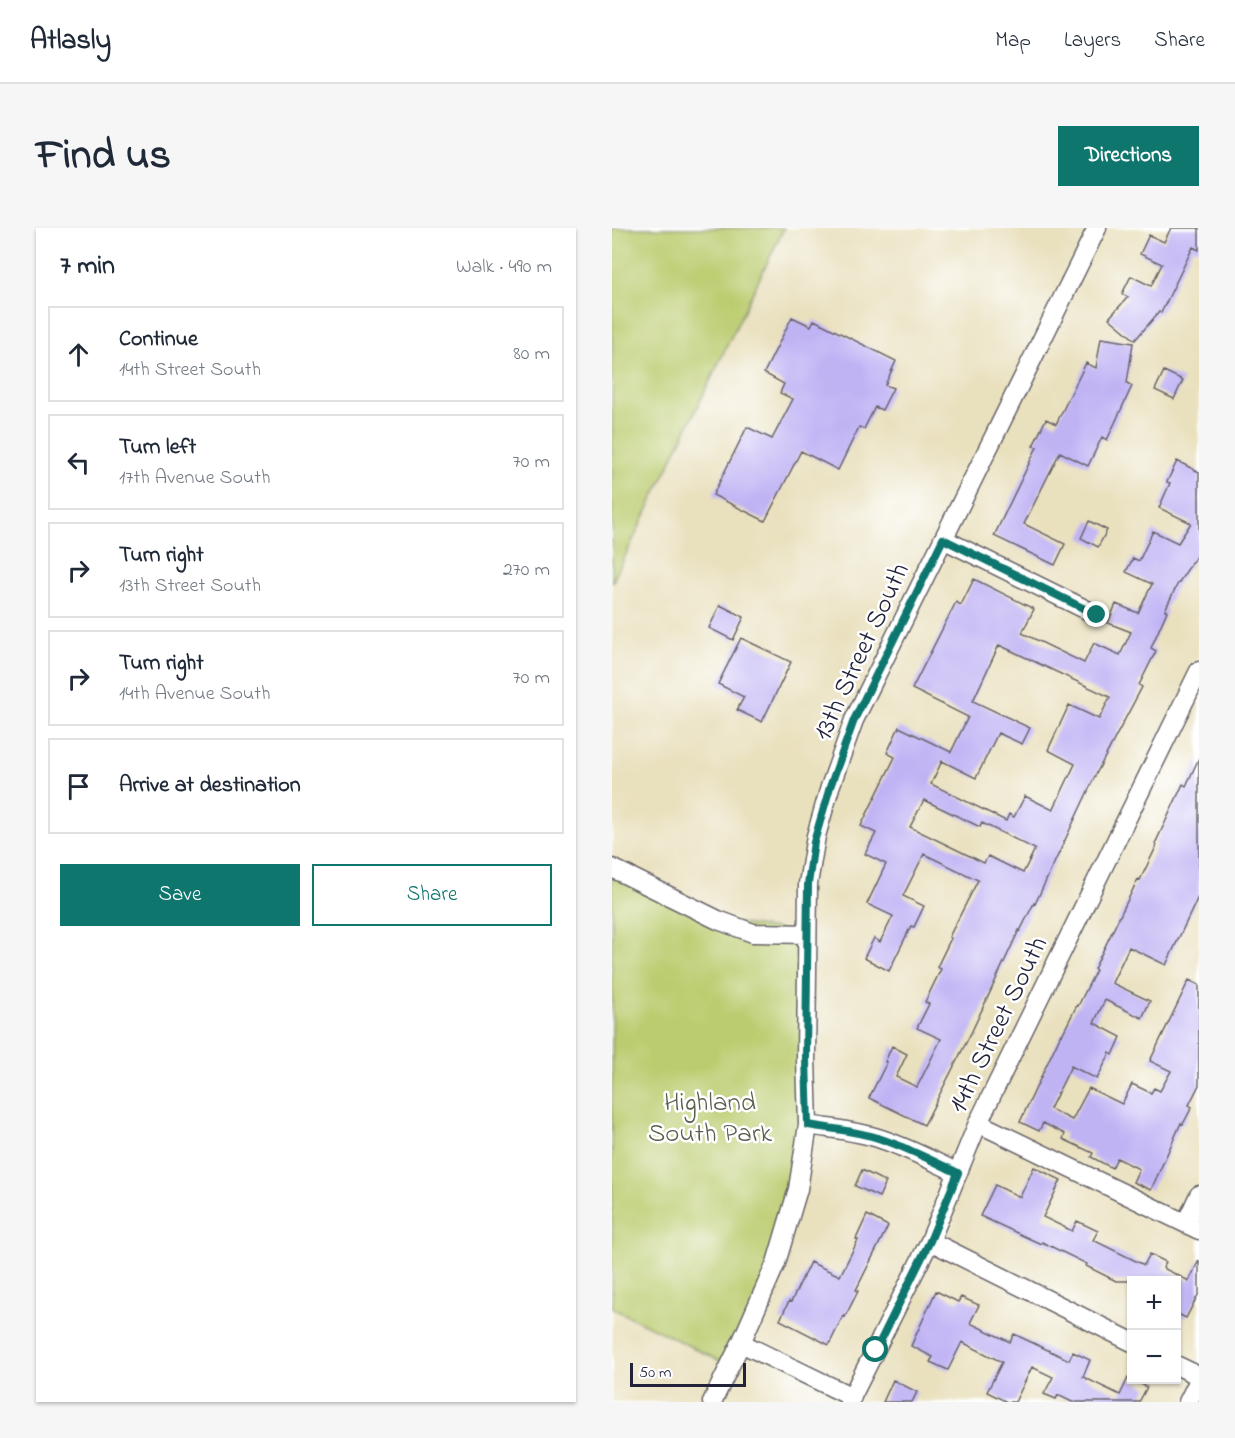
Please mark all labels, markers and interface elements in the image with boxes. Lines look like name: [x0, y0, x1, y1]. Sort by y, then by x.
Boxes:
text: Atlasly: [30, 21, 111, 62]
text: Map: [995, 26, 1031, 56]
text: Layers: [1064, 26, 1121, 56]
text: Share: [1154, 26, 1205, 56]
text: Find us: [36, 126, 171, 187]
button: Directions: [1058, 126, 1199, 186]
text: 7 min: [60, 248, 115, 286]
text: Walk · 490 m: [456, 253, 552, 282]
text: Continue: [119, 324, 198, 356]
icon: ahead: [62, 338, 95, 371]
text: 80 m: [513, 340, 550, 369]
text: 14th Street South: [119, 356, 261, 385]
text: Turn left: [119, 432, 196, 464]
icon: left: [62, 446, 95, 479]
text: 70 m: [513, 448, 550, 477]
text: 17th Avenue South: [119, 464, 270, 493]
text: Turn right: [119, 540, 204, 572]
icon: right: [62, 554, 95, 587]
text: 270 m: [503, 556, 550, 585]
street label: 13th Street South: [804, 557, 920, 747]
text: 13th Street South: [119, 572, 261, 601]
route end: [1083, 601, 1109, 627]
text: Turn right: [119, 648, 204, 680]
icon: right: [62, 662, 95, 695]
text: 70 m: [513, 664, 550, 693]
text: 14th Avenue South: [119, 680, 270, 709]
icon: arrive: [62, 770, 95, 803]
text: Arrive at destination: [119, 770, 301, 802]
button: Save: [60, 864, 300, 926]
button: Share: [312, 864, 552, 926]
street label: 14th Street South: [940, 930, 1059, 1120]
park label: Highland South Park: [648, 1084, 772, 1154]
map controls: [1127, 1276, 1181, 1384]
button: +: [1127, 1276, 1181, 1330]
button: −: [1127, 1330, 1181, 1384]
route start: [862, 1336, 888, 1362]
scale bar: [630, 1360, 746, 1388]
text: 50 m: [639, 1361, 671, 1385]

